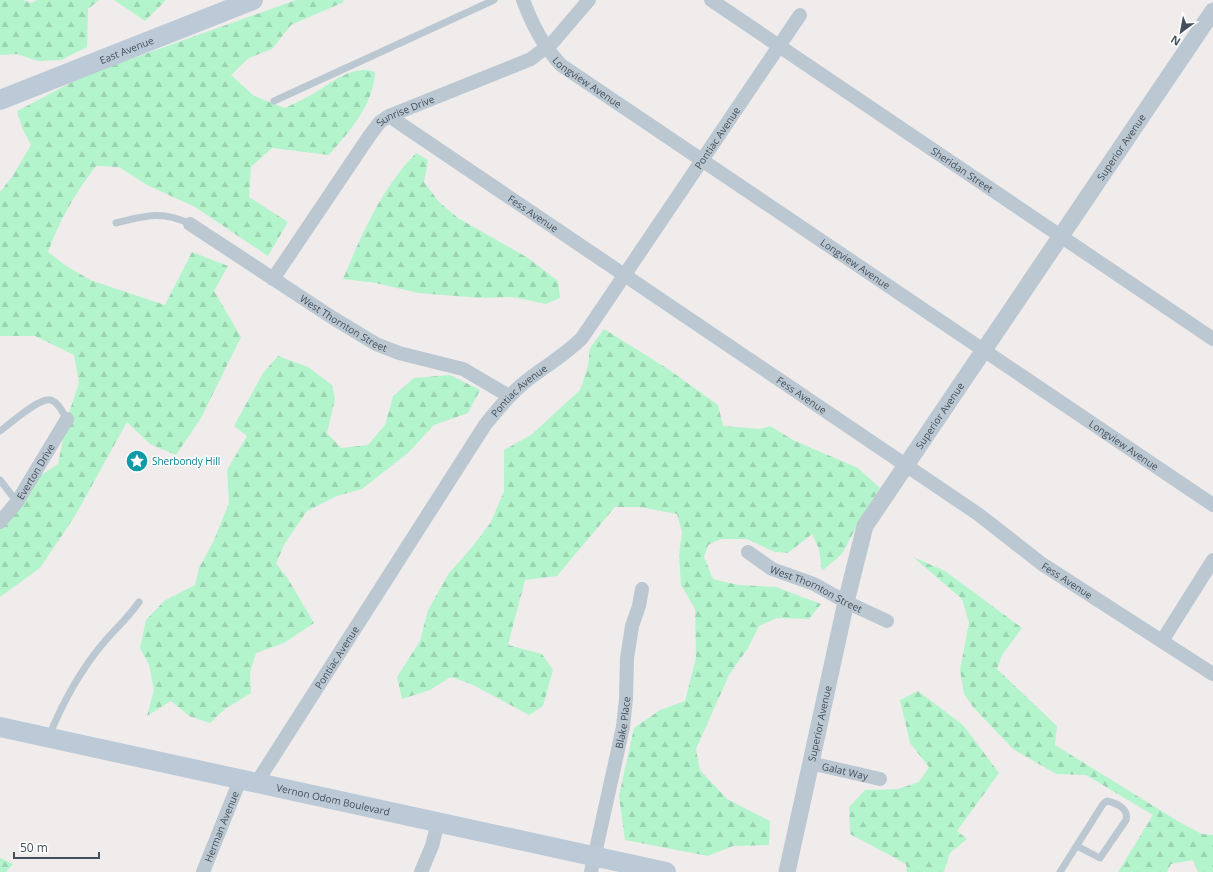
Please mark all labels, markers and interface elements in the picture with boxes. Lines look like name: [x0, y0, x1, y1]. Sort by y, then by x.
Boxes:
north arrow: [1161, 12, 1201, 52]
text: N: [1168, 32, 1183, 50]
street label: East Avenue: [97, 33, 156, 67]
street label: Longview Avenue: [549, 53, 625, 111]
street label: Sunrise Drive: [373, 91, 437, 129]
street label: Pontiac Avenue: [691, 104, 743, 172]
street label: Superior Avenue: [1094, 111, 1149, 183]
street label: Sheridan Street: [928, 144, 996, 196]
street label: Fess Avenue: [505, 191, 561, 236]
street label: Longview Avenue: [818, 235, 893, 292]
street label: West Thornton Street: [297, 291, 390, 355]
street label: Pontiac Avenue: [488, 361, 550, 420]
street label: Fess Avenue: [774, 373, 830, 417]
street label: Superior Avenue: [912, 379, 967, 452]
street label: Longview Avenue: [1086, 416, 1162, 474]
street label: Everton Drive: [13, 440, 58, 502]
place icon: Sherbondy Hill: [124, 448, 150, 474]
place label: Sherbondy Hill: [152, 454, 220, 468]
street label: Fess Avenue: [1039, 559, 1096, 602]
street label: West Thornton Street: [768, 562, 865, 616]
street label: Pontiac Avenue: [311, 623, 362, 691]
street label: Superior Avenue: [804, 684, 835, 763]
street label: Blake Place: [611, 695, 633, 750]
street label: Galat Way: [821, 759, 870, 783]
street label: Vernon Odom Boulevard: [275, 780, 391, 819]
street label: Herman Avenue: [201, 789, 242, 864]
scale bar: [14, 834, 99, 860]
text: 50 m: [20, 839, 48, 856]

